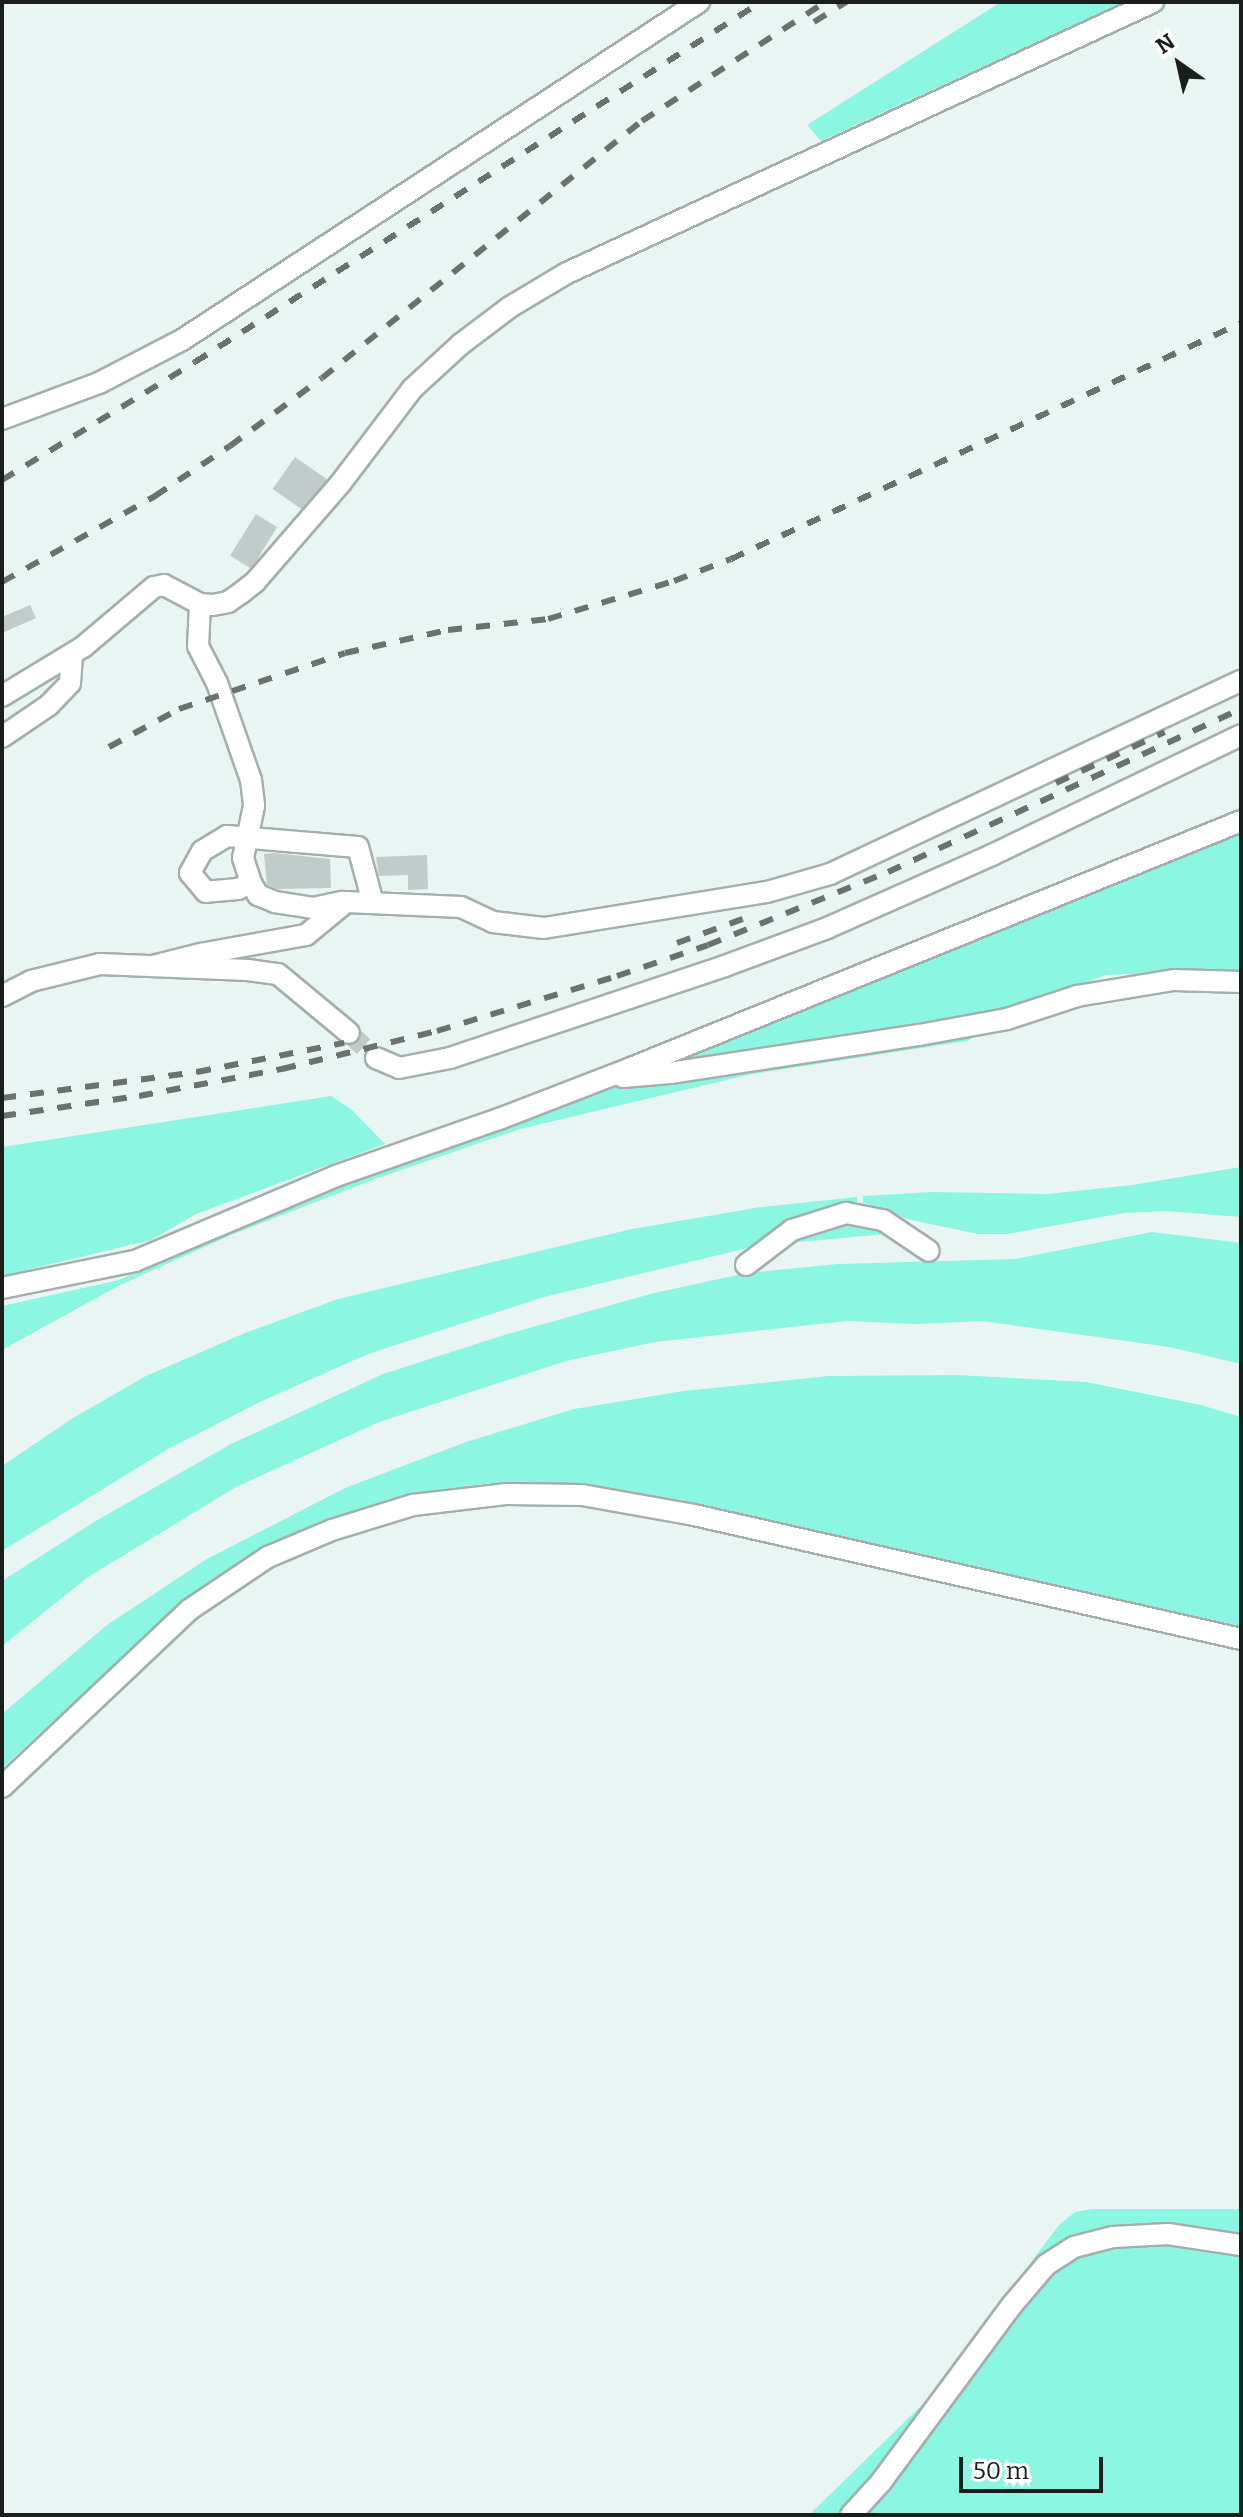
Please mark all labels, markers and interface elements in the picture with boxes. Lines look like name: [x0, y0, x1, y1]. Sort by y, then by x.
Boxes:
north arrow: [1139, 24, 1219, 104]
text: N: [1151, 28, 1180, 60]
scale bar: [963, 2441, 1107, 2491]
text: 50 m: [973, 2457, 1029, 2485]

